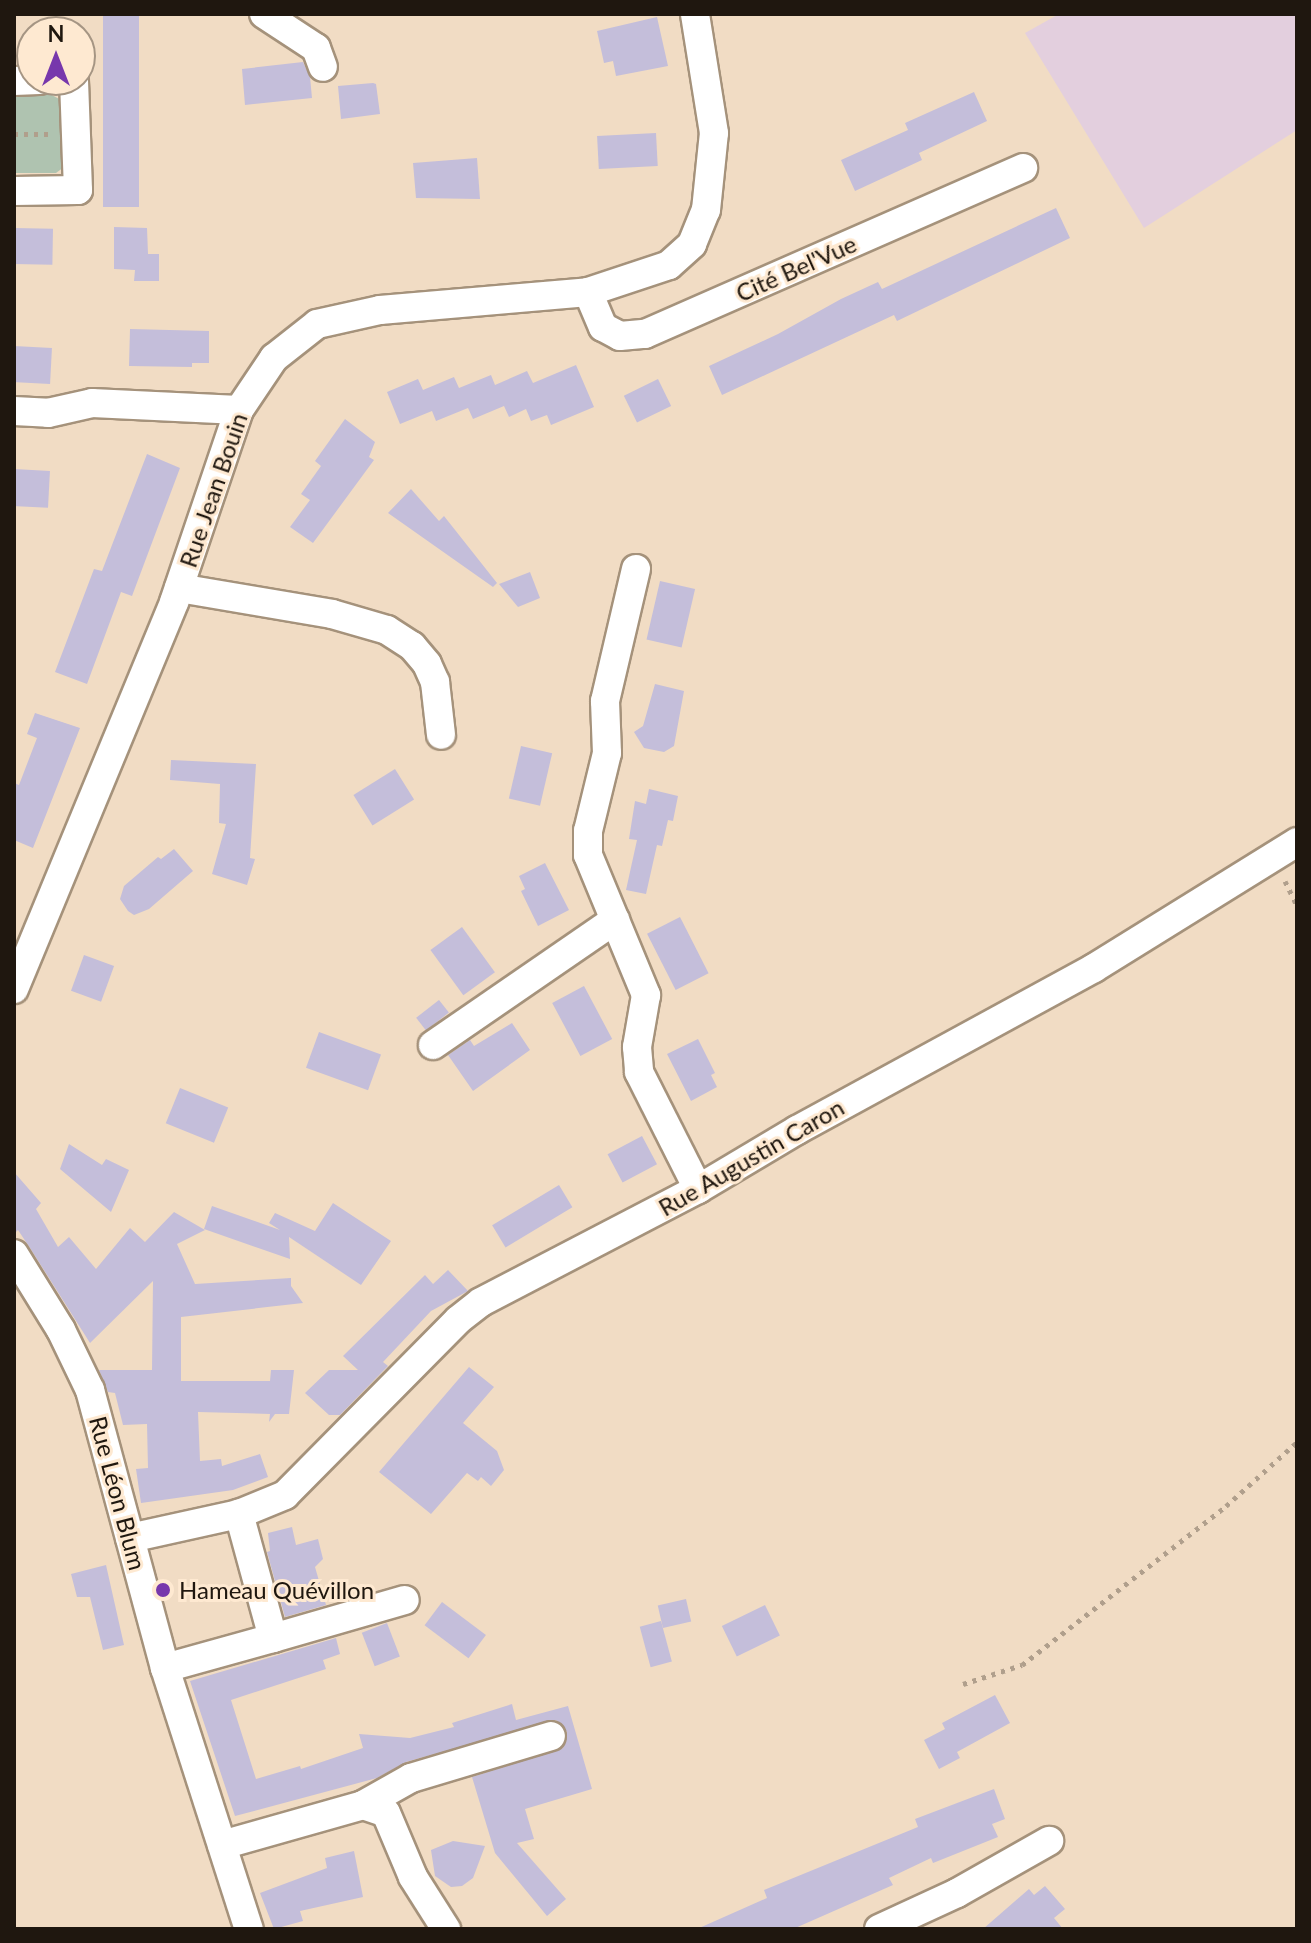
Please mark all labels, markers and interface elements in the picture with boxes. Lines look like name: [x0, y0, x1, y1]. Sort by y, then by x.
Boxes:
north arrow: [16, 16, 96, 96]
text: N: [48, 20, 64, 47]
street label: Cité Bel'Vue: [731, 229, 861, 307]
street label: Rue Jean Bouin: [173, 409, 253, 571]
street label: Rue Augustin Caron: [653, 1092, 849, 1222]
street label: Rue Léon Blum: [84, 1413, 152, 1573]
place label: Hameau Quévillon: [179, 1576, 374, 1604]
marker: Hameau Quévillon: [154, 1581, 172, 1599]

